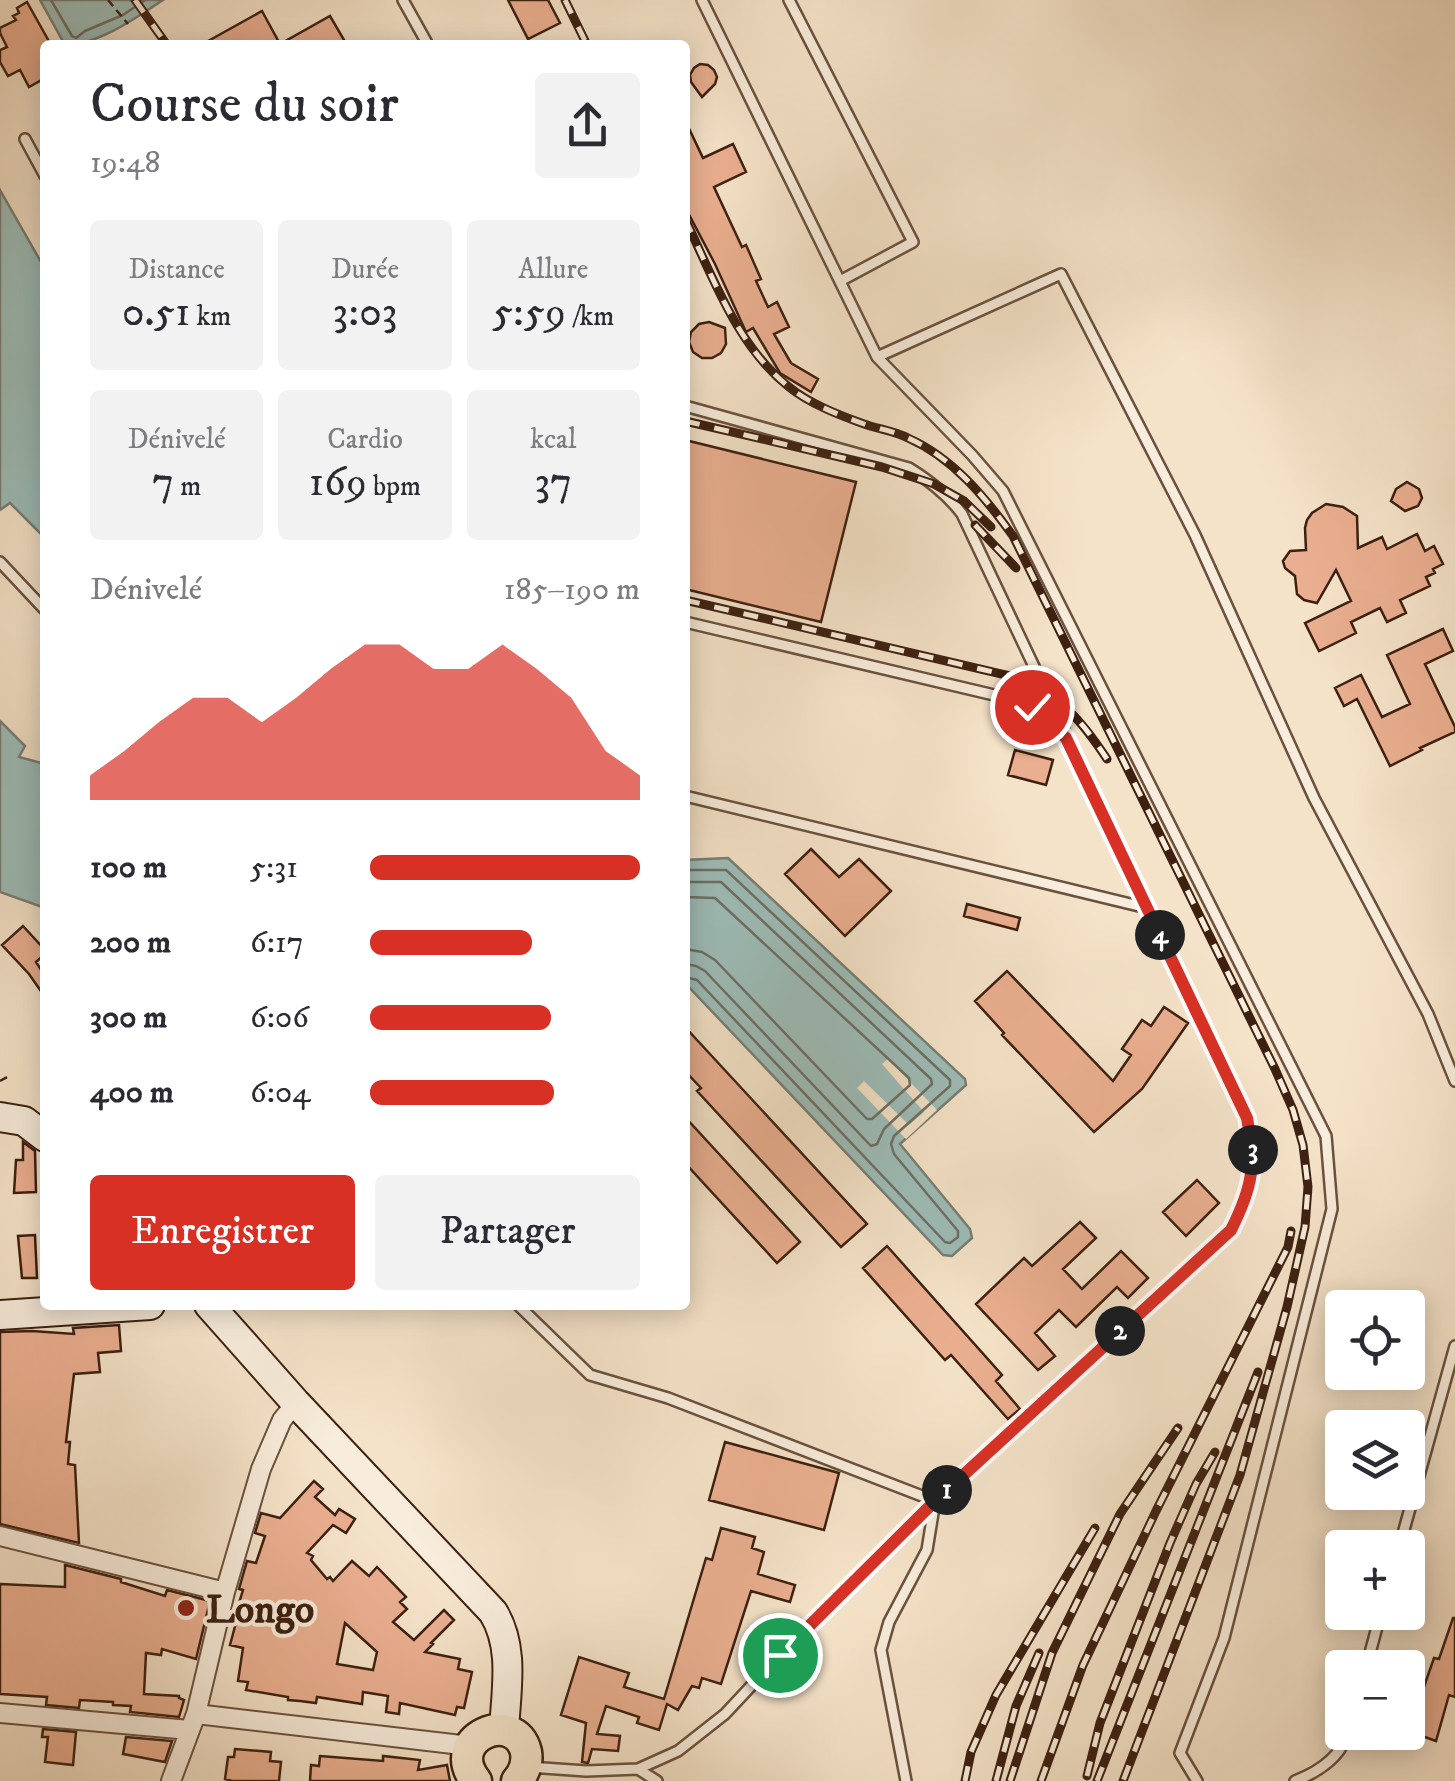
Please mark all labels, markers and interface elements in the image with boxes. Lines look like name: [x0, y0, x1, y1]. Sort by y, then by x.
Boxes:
text: Course du soir: [90, 71, 399, 140]
button: share: [535, 73, 640, 178]
text: 19:48: [90, 143, 160, 183]
text: Distance: [128, 252, 225, 287]
text: Durée: [331, 252, 399, 287]
text: Allure: [518, 252, 588, 287]
text: 0.51: [122, 287, 190, 339]
text: 3:03: [333, 287, 397, 339]
text: 5:59: [492, 287, 566, 339]
text: km: [190, 299, 231, 334]
text: /km: [566, 299, 614, 334]
text: Dénivelé: [128, 422, 226, 457]
text: Cardio: [327, 422, 403, 457]
text: kcal: [530, 422, 576, 457]
text: 7: [152, 457, 174, 509]
text: 169: [309, 457, 367, 509]
text: 37: [534, 457, 572, 509]
text: m: [174, 469, 201, 504]
text: bpm: [367, 469, 421, 504]
text: Dénivelé: [90, 570, 202, 610]
text: 185–190 m: [504, 570, 640, 610]
pin: [990, 665, 1075, 750]
icon: check: [1005, 680, 1060, 735]
text: 100 m: [90, 848, 167, 888]
text: 5:31: [250, 848, 298, 888]
pin: 4: [1135, 910, 1185, 960]
text: 4: [1152, 917, 1168, 952]
text: 200 m: [90, 923, 171, 963]
text: 6:17: [250, 923, 304, 963]
text: 300 m: [90, 998, 167, 1038]
text: 6:06: [250, 998, 309, 1038]
text: 400 m: [90, 1073, 174, 1113]
text: 6:04: [250, 1073, 311, 1113]
pin: 3: [1228, 1125, 1278, 1175]
text: 3: [1248, 1132, 1258, 1167]
button: Enregistrer: [90, 1175, 355, 1290]
button: Partager: [375, 1175, 640, 1290]
map controls: [1325, 1290, 1425, 1750]
button: locate: [1325, 1290, 1425, 1390]
pin: 2: [1095, 1306, 1145, 1356]
text: 2: [1113, 1313, 1127, 1348]
button: layers: [1325, 1410, 1425, 1510]
pin: 1: [922, 1465, 972, 1515]
text: 1: [942, 1472, 952, 1507]
button: +: [1325, 1530, 1425, 1630]
place label: Longo: [206, 1586, 314, 1636]
marker: Longo: [175, 1597, 197, 1619]
pin: [738, 1613, 823, 1698]
icon: arrive: [753, 1628, 808, 1683]
button: −: [1325, 1650, 1425, 1750]

